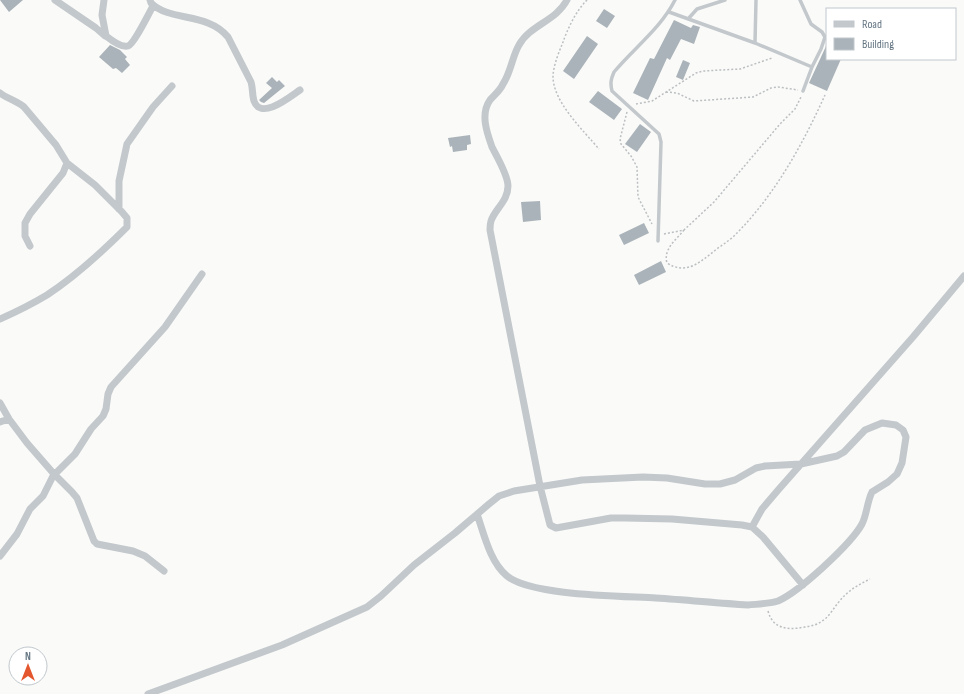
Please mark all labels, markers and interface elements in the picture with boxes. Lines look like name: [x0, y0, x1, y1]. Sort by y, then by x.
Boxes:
legend: [826, 8, 956, 60]
text: Road: [862, 17, 882, 32]
text: Building: [862, 37, 894, 52]
north arrow: [8, 646, 48, 686]
text: N: [25, 650, 31, 663]

